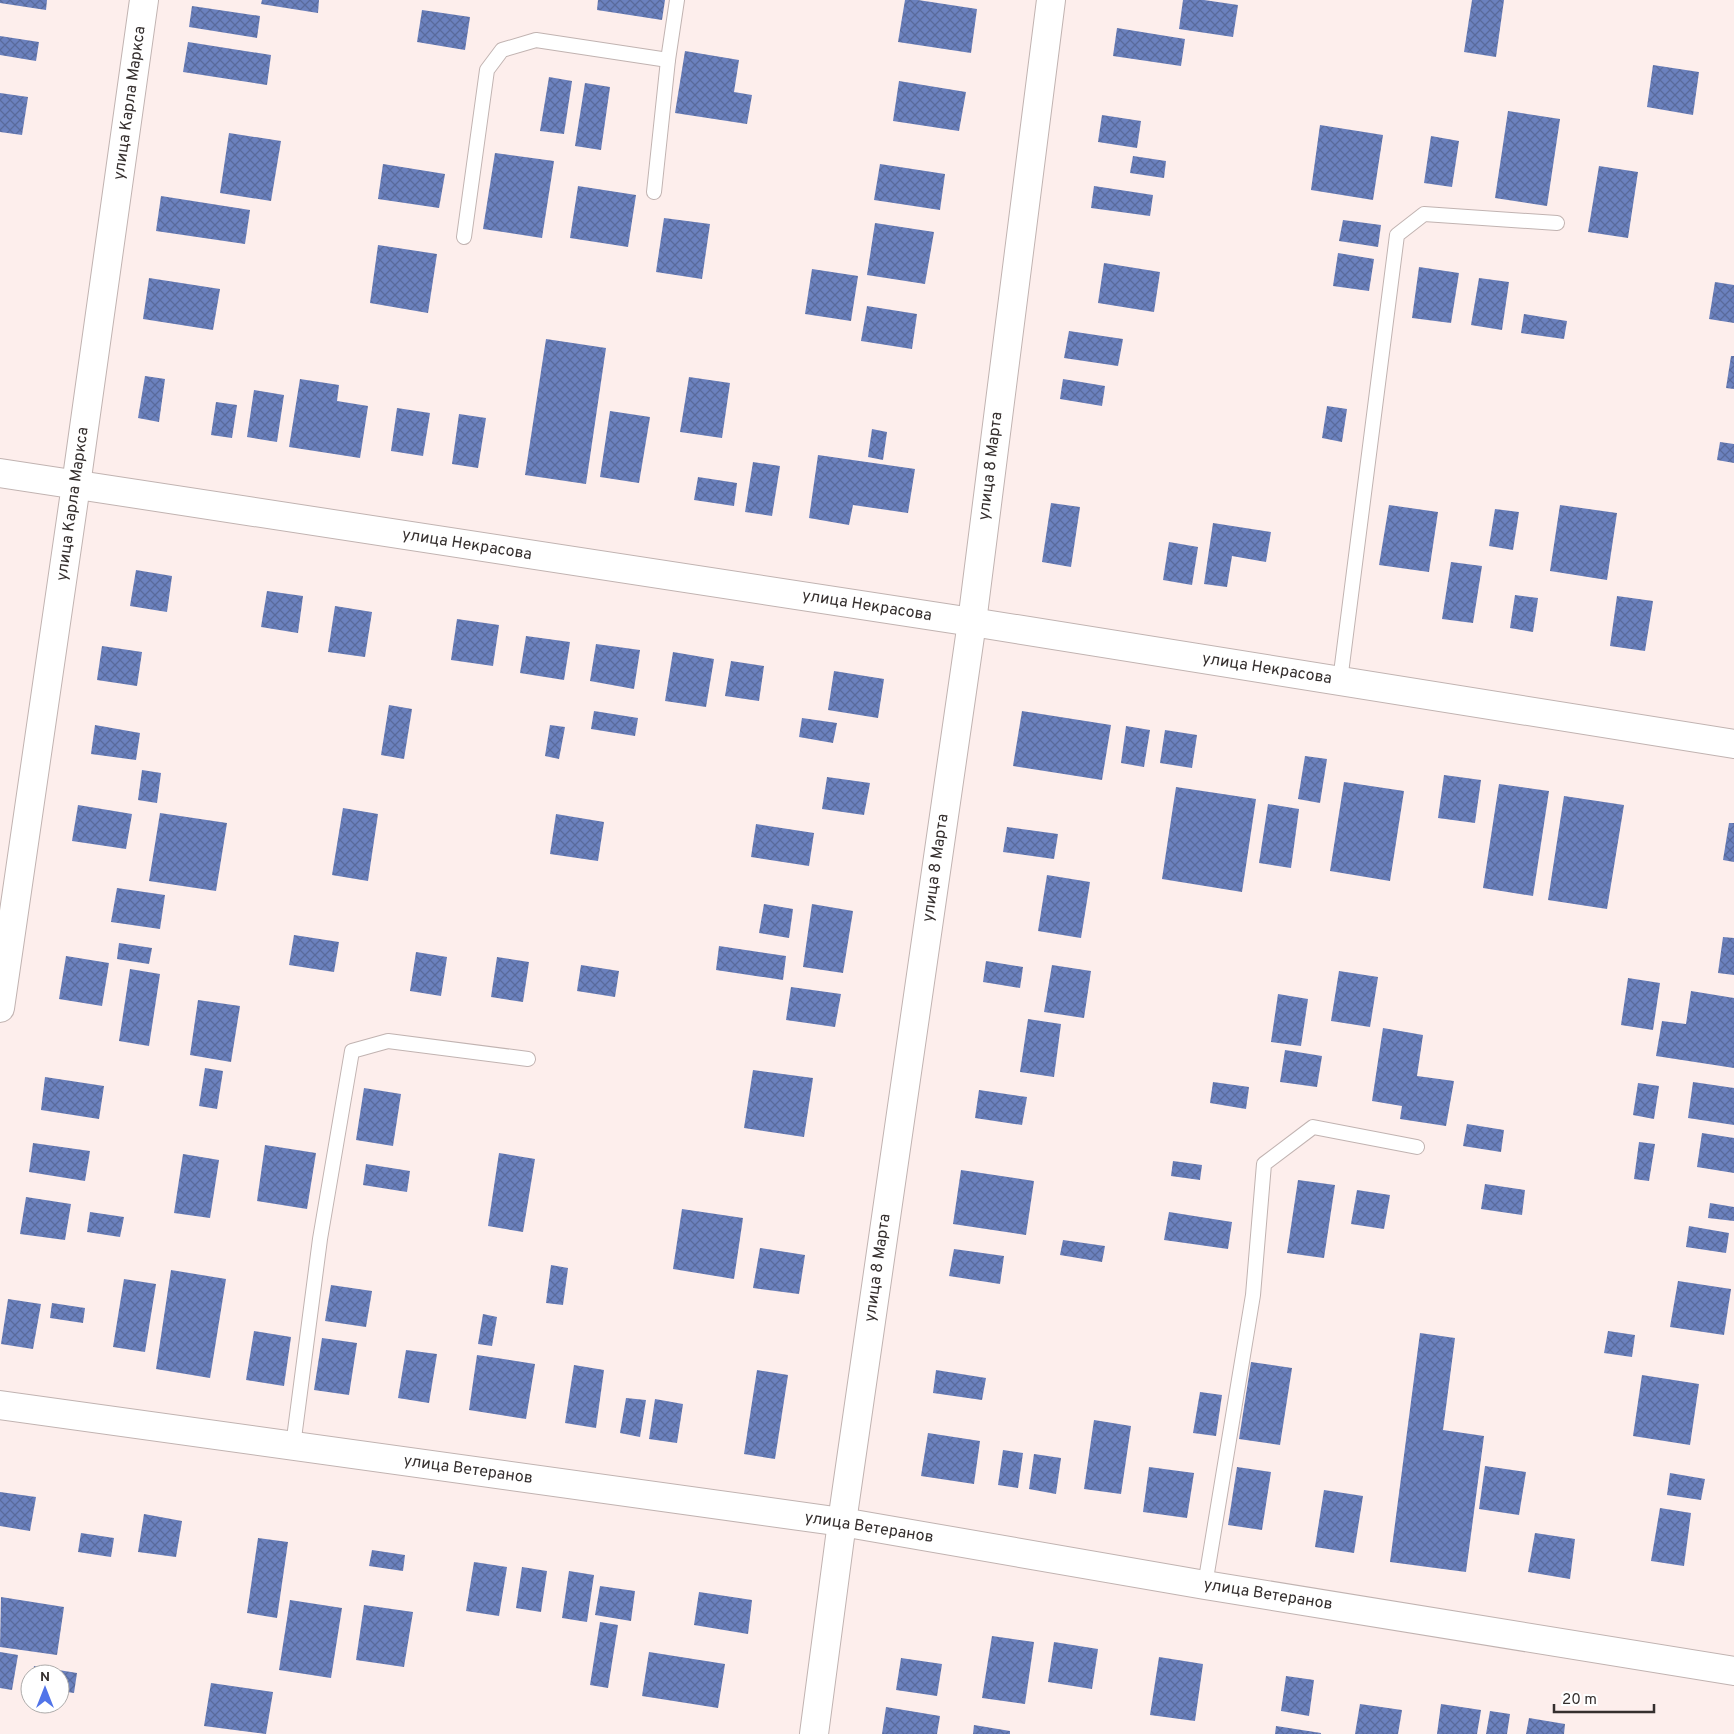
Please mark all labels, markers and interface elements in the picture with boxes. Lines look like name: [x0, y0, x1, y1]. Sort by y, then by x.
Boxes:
street label: улица Карла Маркса: [109, 25, 151, 181]
street label: улица 8 Марта: [974, 411, 1008, 521]
street label: улица Карла Маркса: [52, 426, 94, 582]
street label: улица Некрасова: [401, 525, 533, 565]
street label: улица Некрасова: [801, 586, 933, 626]
street label: улица Некрасова: [1201, 649, 1333, 689]
street label: улица 8 Марта: [919, 813, 953, 923]
street label: улица 8 Марта: [861, 1213, 895, 1323]
street label: улица Ветеранов: [402, 1451, 534, 1489]
street label: улица Ветеранов: [803, 1508, 935, 1548]
street label: улица Ветеранов: [1202, 1575, 1334, 1615]
north arrow: [20, 1664, 70, 1714]
text: N: [40, 1669, 50, 1686]
scale bar: [1554, 1682, 1654, 1714]
text: 20 m: [1562, 1691, 1597, 1710]

